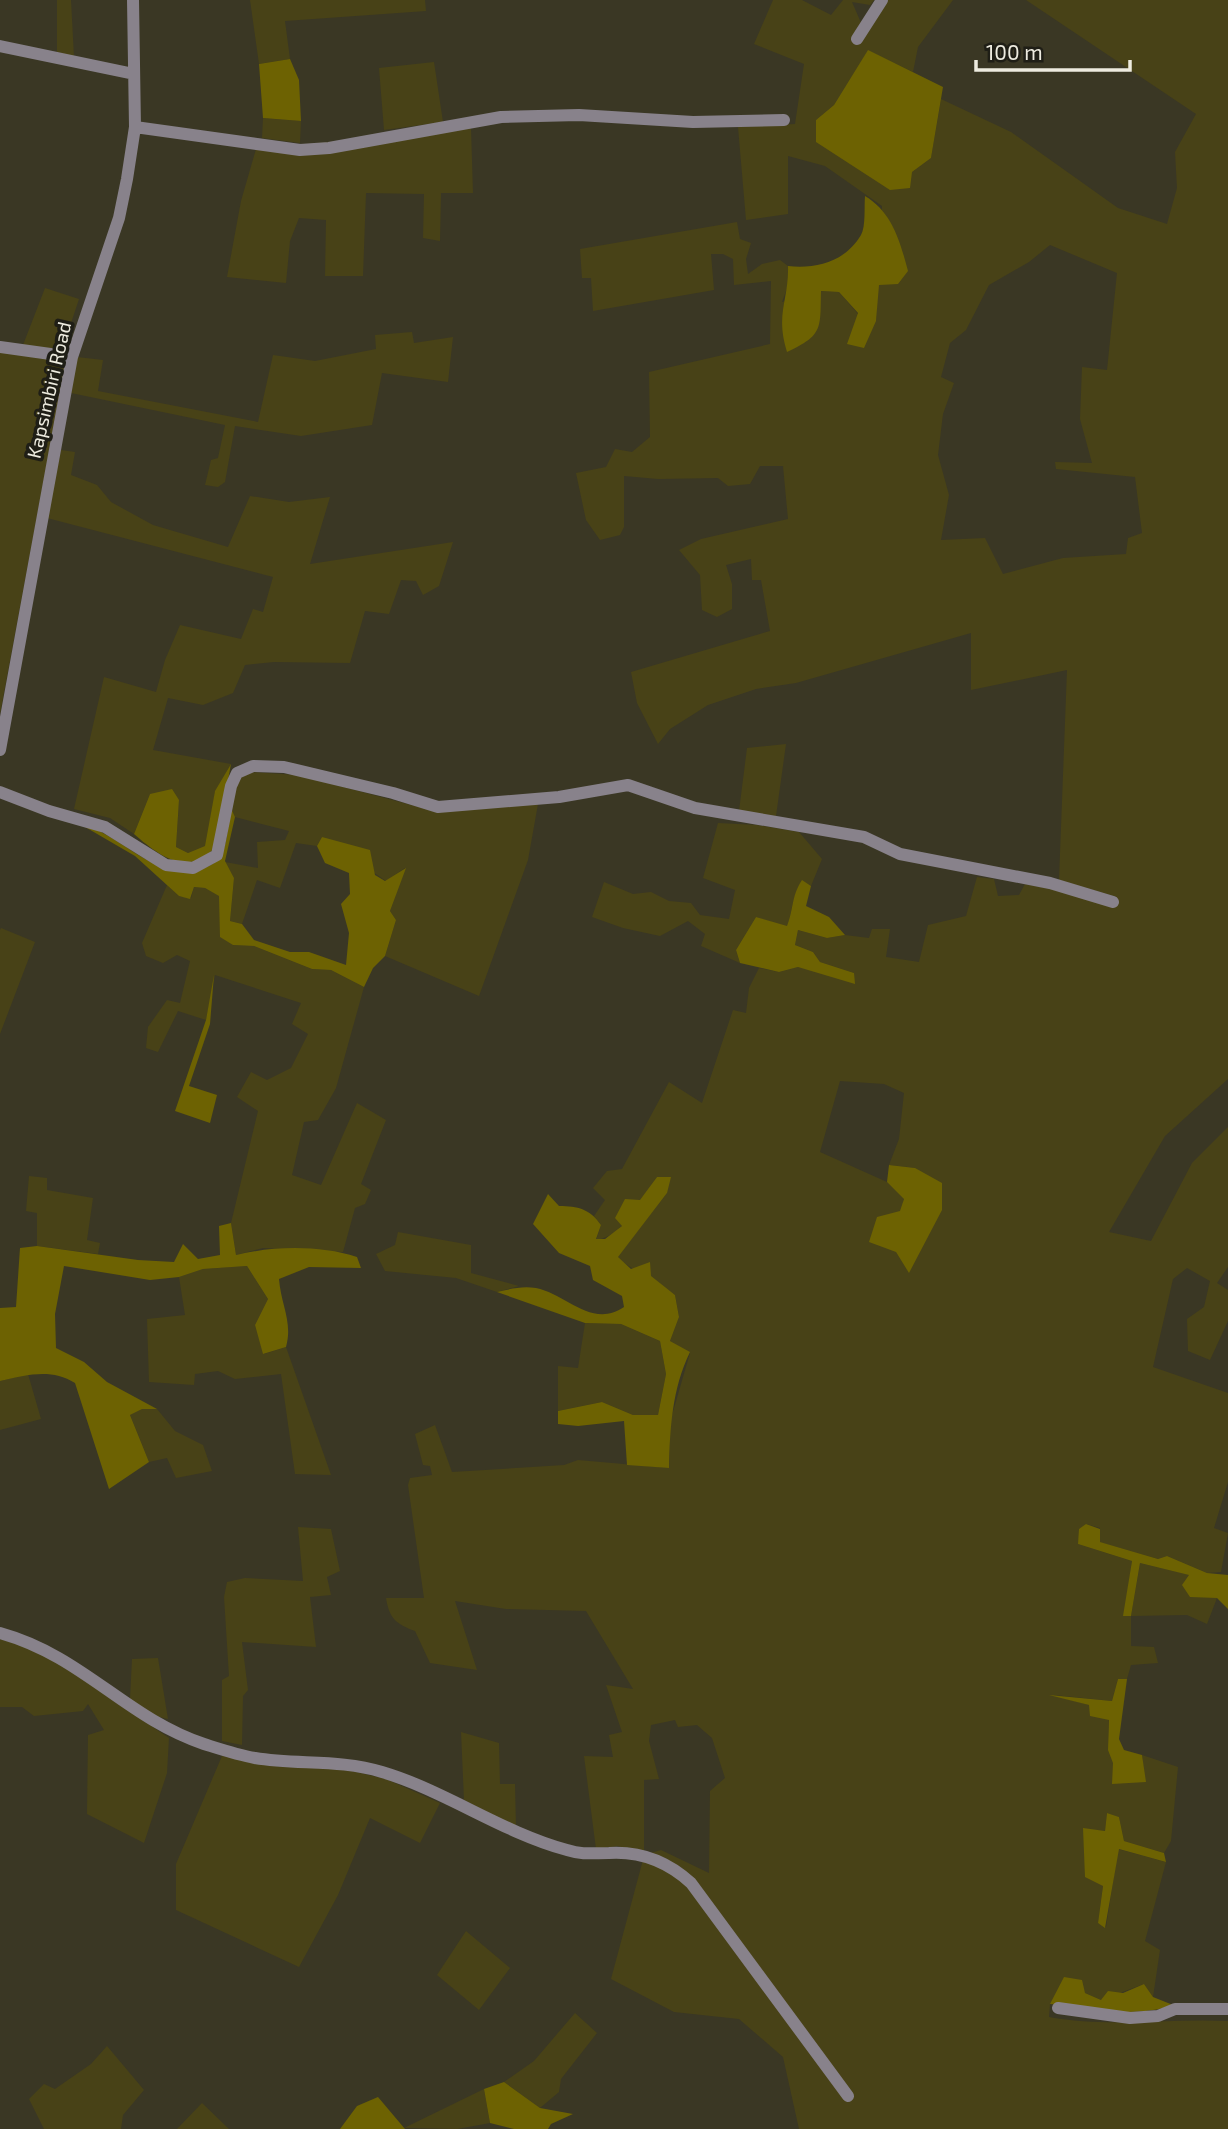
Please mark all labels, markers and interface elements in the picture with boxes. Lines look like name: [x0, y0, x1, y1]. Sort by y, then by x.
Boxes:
scale bar: [976, 28, 1130, 72]
text: 100 m: [986, 39, 1043, 64]
street label: Kapsimbiri Road: [22, 319, 75, 460]

